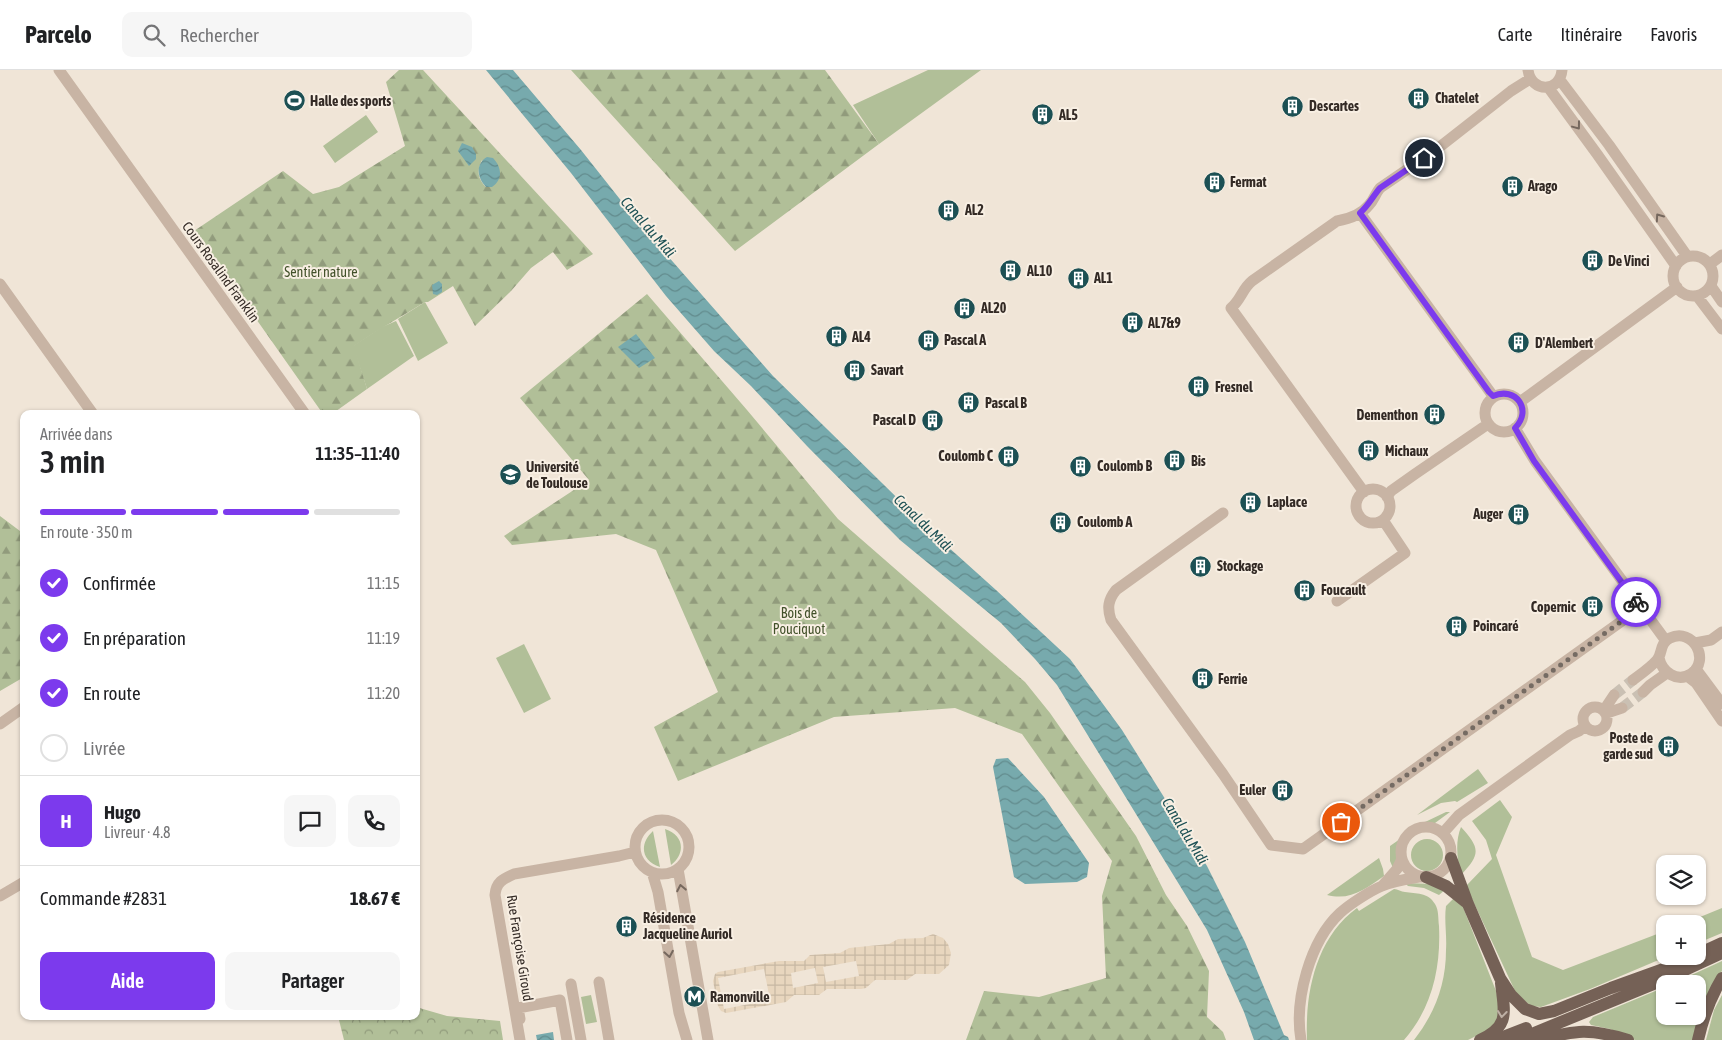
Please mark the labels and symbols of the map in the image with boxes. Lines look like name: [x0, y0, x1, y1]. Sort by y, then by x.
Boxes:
building icon: Chatelet: [1407, 86, 1431, 110]
sports icon: Halle des sports: [282, 89, 306, 113]
place label: Chatelet: [1435, 90, 1479, 106]
place label: Halle des sports: [310, 93, 391, 109]
building icon: Descartes: [1281, 94, 1305, 118]
place label: Descartes: [1309, 98, 1359, 114]
building icon: AL5: [1031, 103, 1055, 127]
place label: AL5: [1058, 107, 1078, 123]
one-way arrow: [1571, 120, 1580, 130]
pin: [1403, 137, 1445, 179]
building icon: Fermat: [1202, 170, 1226, 194]
place label: Fermat: [1230, 174, 1266, 190]
building icon: Arago: [1500, 174, 1524, 198]
place label: Arago: [1527, 178, 1558, 194]
water label: Canal du Midi: [618, 193, 680, 261]
building icon: AL2: [937, 198, 961, 222]
place label: AL2: [964, 202, 984, 218]
one-way arrow: [1656, 213, 1665, 223]
street label: Cours Rosalind Franklin: [179, 219, 263, 325]
building icon: De Vinci: [1580, 249, 1604, 273]
place label: De Vinci: [1608, 253, 1649, 269]
building icon: AL10: [999, 259, 1023, 283]
place label: AL10: [1026, 263, 1053, 279]
park label: Sentier nature: [284, 264, 358, 280]
building icon: AL1: [1066, 266, 1090, 290]
place label: AL1: [1093, 270, 1113, 286]
building icon: AL20: [953, 296, 977, 320]
place label: AL20: [980, 300, 1007, 316]
building icon: AL7&9: [1120, 311, 1144, 335]
place label: AL7&9: [1147, 315, 1181, 331]
building icon: AL4: [824, 325, 848, 349]
building icon: Pascal A: [916, 328, 940, 352]
place label: AL4: [851, 329, 871, 345]
building icon: D'Alembert: [1507, 331, 1531, 355]
place label: Pascal A: [944, 332, 986, 348]
place label: D'Alembert: [1535, 335, 1593, 351]
building icon: Savart: [843, 358, 867, 382]
place label: Savart: [871, 362, 904, 378]
building icon: Fresnel: [1187, 375, 1211, 399]
place label: Fresnel: [1215, 379, 1253, 395]
building icon: Pascal B: [957, 391, 981, 415]
place label: Pascal B: [985, 395, 1027, 411]
building icon: Dementhon: [1422, 403, 1446, 427]
place label: Dementhon: [1356, 407, 1418, 423]
building icon: Pascal D: [920, 408, 944, 432]
place label: Pascal D: [873, 412, 916, 428]
building icon: Michaux: [1357, 439, 1381, 463]
place label: Michaux: [1385, 443, 1429, 459]
building icon: Coulomb C: [997, 444, 1021, 468]
place label: Coulomb C: [938, 448, 994, 464]
building icon: Bis: [1163, 449, 1187, 473]
place label: Bis: [1191, 453, 1206, 469]
building icon: Coulomb B: [1069, 454, 1093, 478]
place label: Coulomb B: [1097, 458, 1152, 474]
place label: Université de Toulouse: [526, 459, 588, 491]
school or university icon: Université de Toulouse: [498, 463, 522, 487]
building icon: Laplace: [1239, 490, 1263, 514]
water label: Canal du Midi: [891, 491, 956, 555]
place label: Laplace: [1267, 494, 1307, 510]
building icon: Auger: [1507, 502, 1531, 526]
place label: Auger: [1472, 506, 1504, 522]
building icon: Coulomb A: [1049, 510, 1073, 534]
place label: Coulomb A: [1077, 514, 1132, 530]
building icon: Stockage: [1189, 554, 1213, 578]
place label: Stockage: [1217, 558, 1263, 574]
courier: [1611, 577, 1661, 627]
building icon: Foucault: [1293, 578, 1317, 602]
place label: Foucault: [1321, 582, 1366, 598]
building icon: Copernic: [1580, 595, 1604, 619]
place label: Copernic: [1531, 599, 1577, 615]
park label: Bois de Pouciquot: [773, 605, 825, 637]
building icon: Poincaré: [1445, 614, 1469, 638]
place label: Poincaré: [1473, 618, 1519, 634]
building icon: Ferrie: [1190, 667, 1214, 691]
place label: Ferrie: [1218, 671, 1248, 687]
place label: Poste de garde sud: [1603, 730, 1653, 762]
building icon: Poste de garde sud: [1657, 734, 1681, 758]
building icon: Euler: [1270, 778, 1294, 802]
place label: Euler: [1239, 782, 1267, 798]
water label: Canal du Midi: [1159, 794, 1212, 868]
pin: [1320, 801, 1362, 843]
one-way arrow: [677, 883, 687, 892]
street label: Rue Françoise Giroud: [504, 894, 536, 1002]
place label: Résidence Jacqueline Auriol: [642, 910, 732, 942]
building icon: Résidence Jacqueline Auriol: [615, 914, 639, 938]
one-way arrow: [664, 949, 674, 958]
metro station icon: Ramonville: [682, 985, 706, 1009]
place label: Ramonville: [710, 989, 770, 1005]
one-way arrow: [1498, 1010, 1508, 1019]

